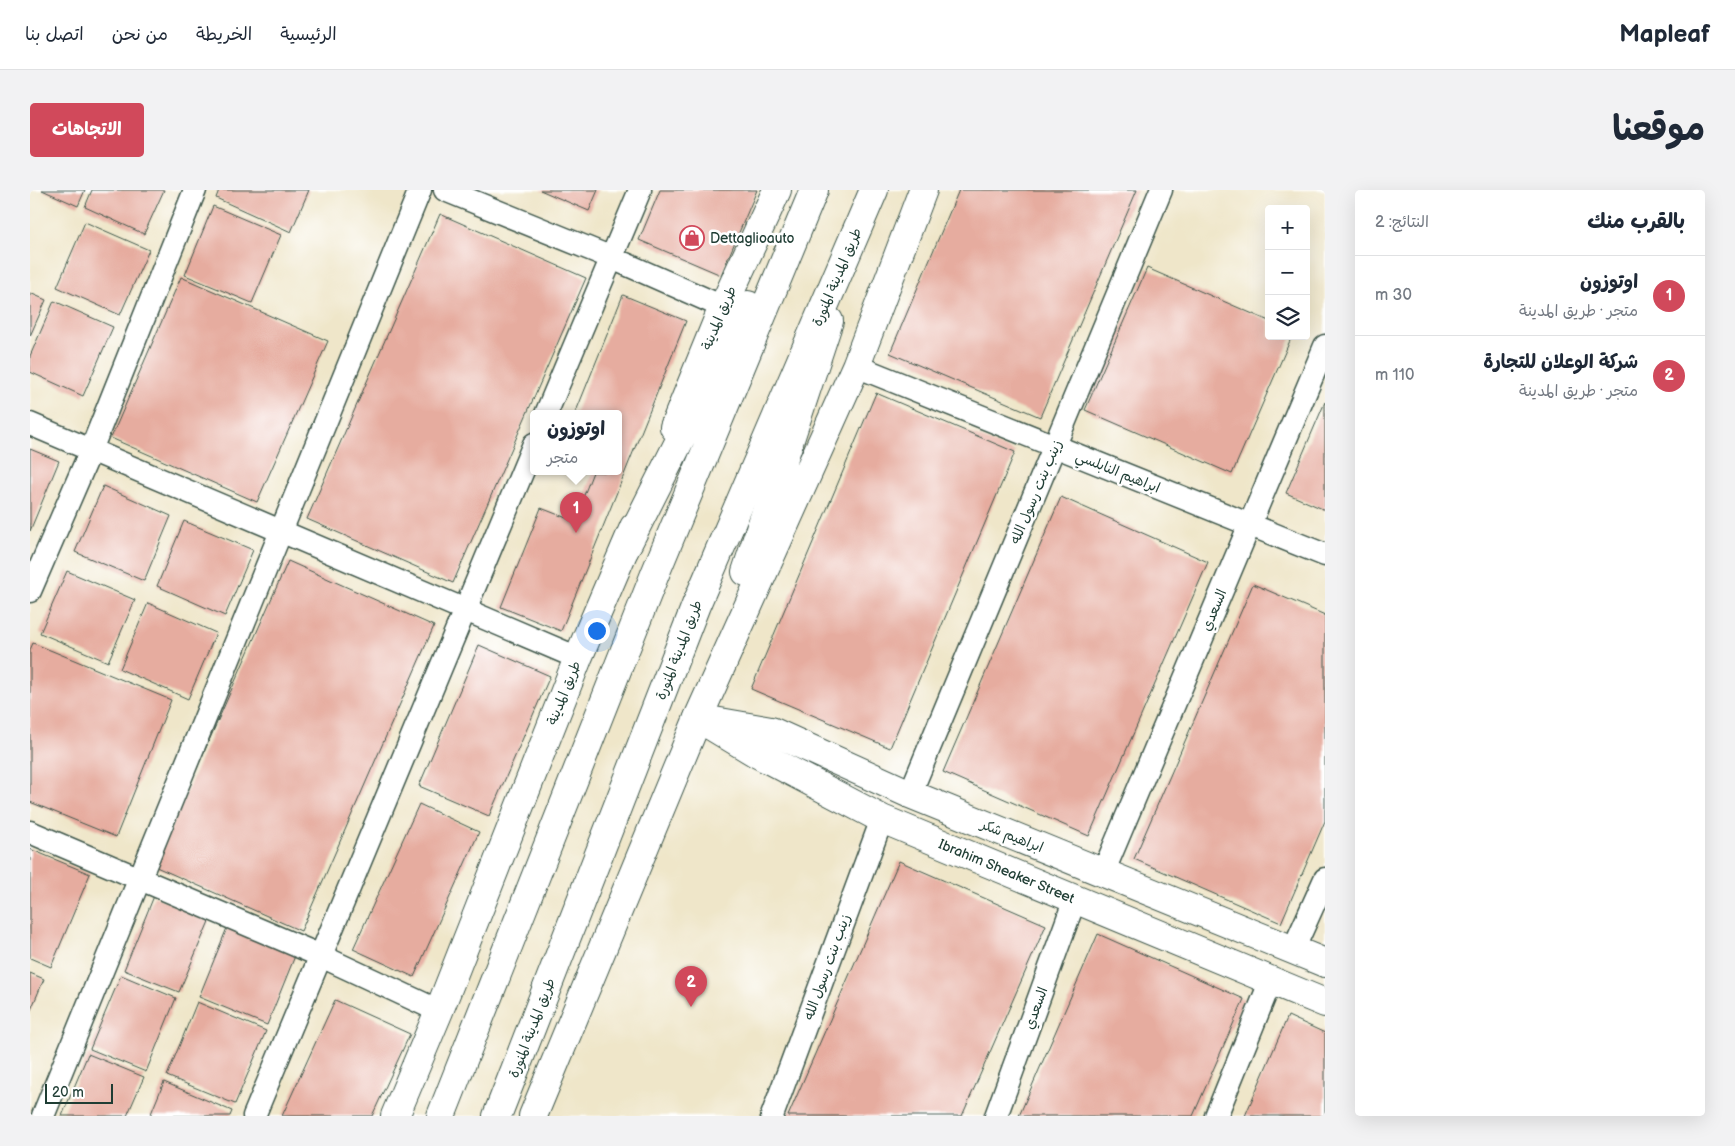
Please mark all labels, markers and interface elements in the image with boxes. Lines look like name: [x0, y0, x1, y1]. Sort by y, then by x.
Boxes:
text: Mapleaf: [1619, 20, 1710, 49]
text: اتصل بنا: [25, 24, 84, 45]
text: من نحن: [112, 24, 168, 45]
text: الخريطة: [196, 24, 252, 45]
text: الرئيسية: [280, 24, 337, 45]
button: الاتجاهات: [30, 103, 144, 157]
text: موقعنا: [1612, 108, 1705, 151]
map controls: [1265, 205, 1310, 340]
button: +: [1265, 205, 1310, 250]
text: بالقرب منك: [1587, 209, 1685, 234]
text: النتائج: 2: [1375, 213, 1429, 232]
shop icon: Dettaglioauto: [679, 225, 705, 251]
street label: طريق المدينة المنورة: [809, 225, 866, 329]
place label: Dettaglioauto: [710, 230, 794, 247]
button: −: [1265, 250, 1310, 295]
text: اوتوزون: [1580, 271, 1638, 294]
street label: طريق المدينة: [698, 284, 740, 352]
text: 30 m: [1375, 286, 1412, 305]
text: 1: [1666, 286, 1672, 305]
button: layers: [1265, 295, 1310, 340]
text: متجر · طريق المدينة: [1519, 302, 1638, 321]
text: شركة الوعلان للتجارة: [1483, 351, 1638, 374]
text: 110 m: [1375, 366, 1414, 385]
text: 2: [1664, 366, 1674, 385]
text: متجر · طريق المدينة: [1519, 382, 1638, 401]
popup: [530, 410, 622, 475]
text: اوتوزون: [547, 418, 605, 441]
street label: زينب بنت رسول الله: [1006, 437, 1066, 547]
street label: ابراهيم النابلسي: [1072, 447, 1163, 500]
text: متجر: [547, 449, 578, 468]
pin: 1: [560, 492, 592, 533]
street label: السعدي: [1198, 586, 1232, 634]
street label: طريق المدينة المنورة: [652, 598, 707, 703]
your location: [584, 618, 610, 644]
street label: طريق المدينة: [543, 658, 585, 728]
street label: ابراهيم شكر: [976, 815, 1046, 858]
street label: Ibrahim Sheaker Street: [936, 835, 1078, 907]
street label: زينب بنت رسول الله: [800, 912, 854, 1022]
pin: 2: [675, 966, 707, 1007]
street label: طريق المدينة المنورة: [505, 976, 560, 1081]
street label: السعدي: [1021, 984, 1053, 1032]
scale bar: [45, 1081, 112, 1104]
text: 20 m: [52, 1084, 84, 1101]

